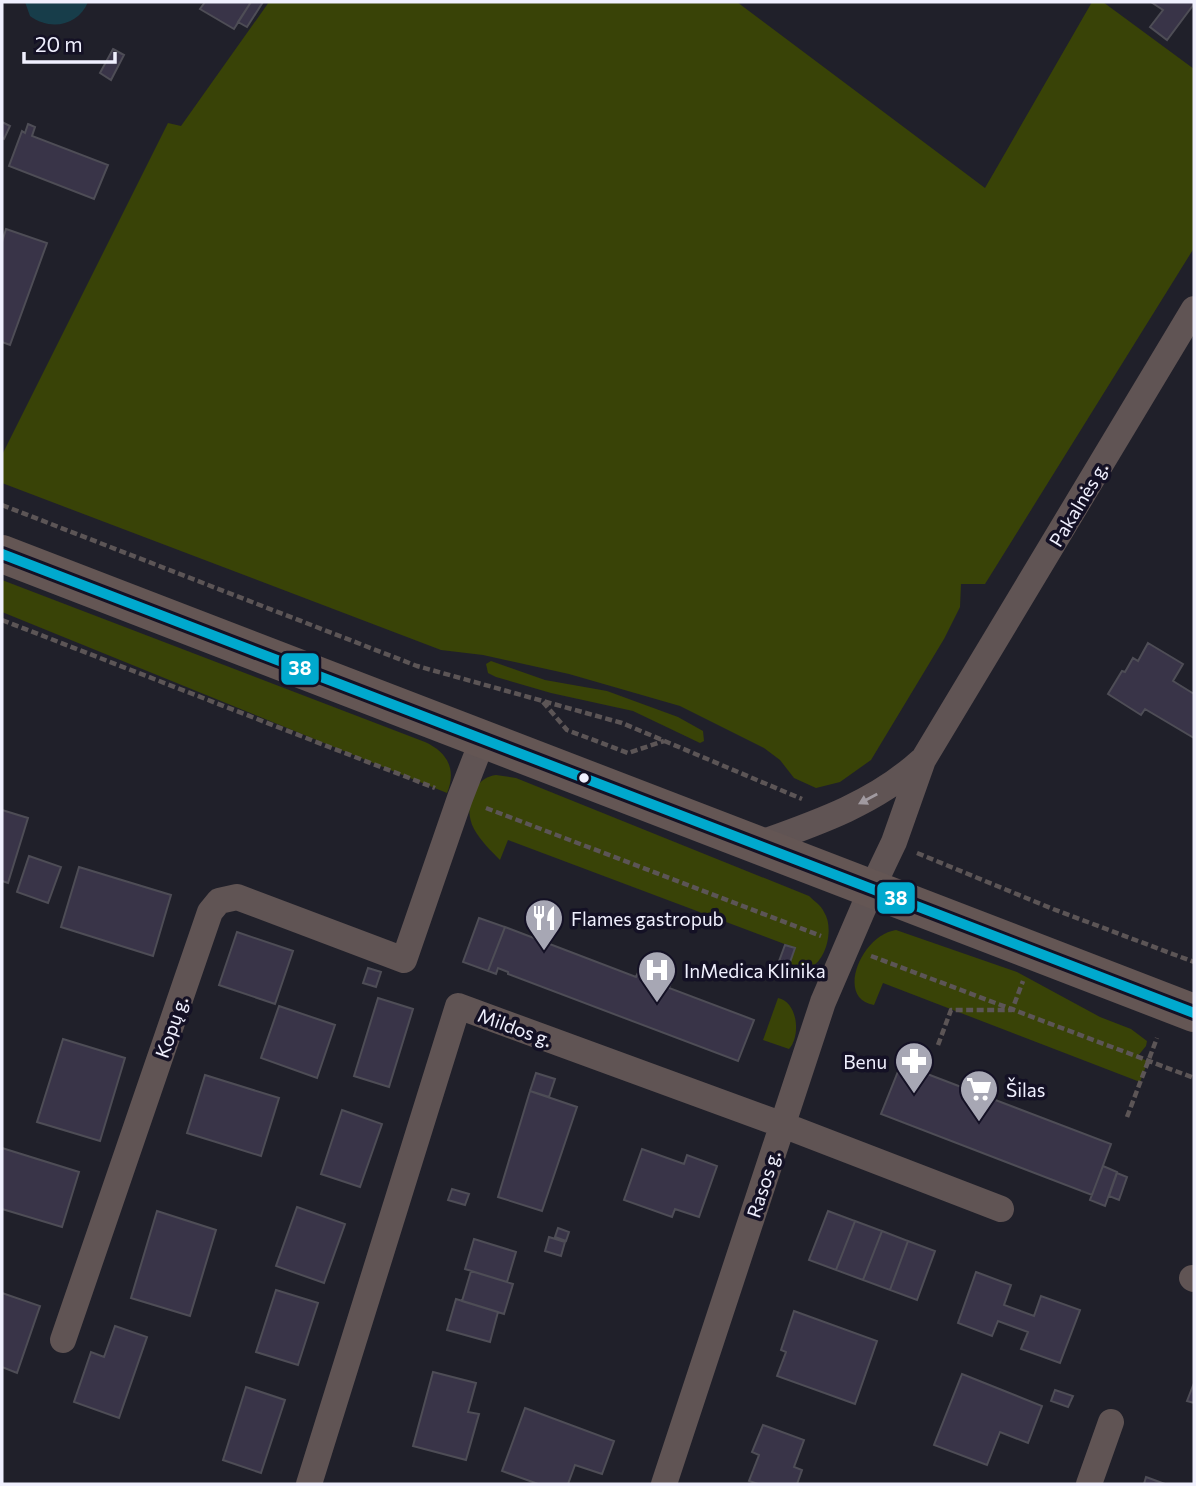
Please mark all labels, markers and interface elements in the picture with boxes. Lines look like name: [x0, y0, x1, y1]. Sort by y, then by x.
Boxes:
scale bar: [24, 21, 116, 65]
text: 20 m: [35, 31, 83, 56]
street label: Pakalnės g.: [1044, 457, 1112, 551]
line badge: 38: [280, 652, 320, 686]
text: 38: [289, 656, 311, 679]
unlabelled marker: [577, 771, 591, 785]
one-way arrow: [858, 793, 877, 805]
line badge: 38: [876, 881, 916, 915]
text: 38: [885, 886, 907, 909]
restaurant icon: Flames gastropub: [523, 897, 565, 952]
place label: Flames gastropub: [571, 907, 724, 930]
hospital icon: InMedica Klinika: [636, 949, 678, 1004]
place label: InMedica Klinika: [684, 959, 826, 982]
street label: Kopų g.: [150, 993, 192, 1061]
street label: Mildos g.: [475, 1003, 555, 1051]
pharmacy icon: Benu: [893, 1040, 935, 1095]
place label: Benu: [843, 1050, 887, 1073]
supermarket icon: Šilas: [958, 1068, 1000, 1123]
place label: Šilas: [1006, 1077, 1045, 1101]
street label: Rasos g.: [741, 1147, 785, 1221]

